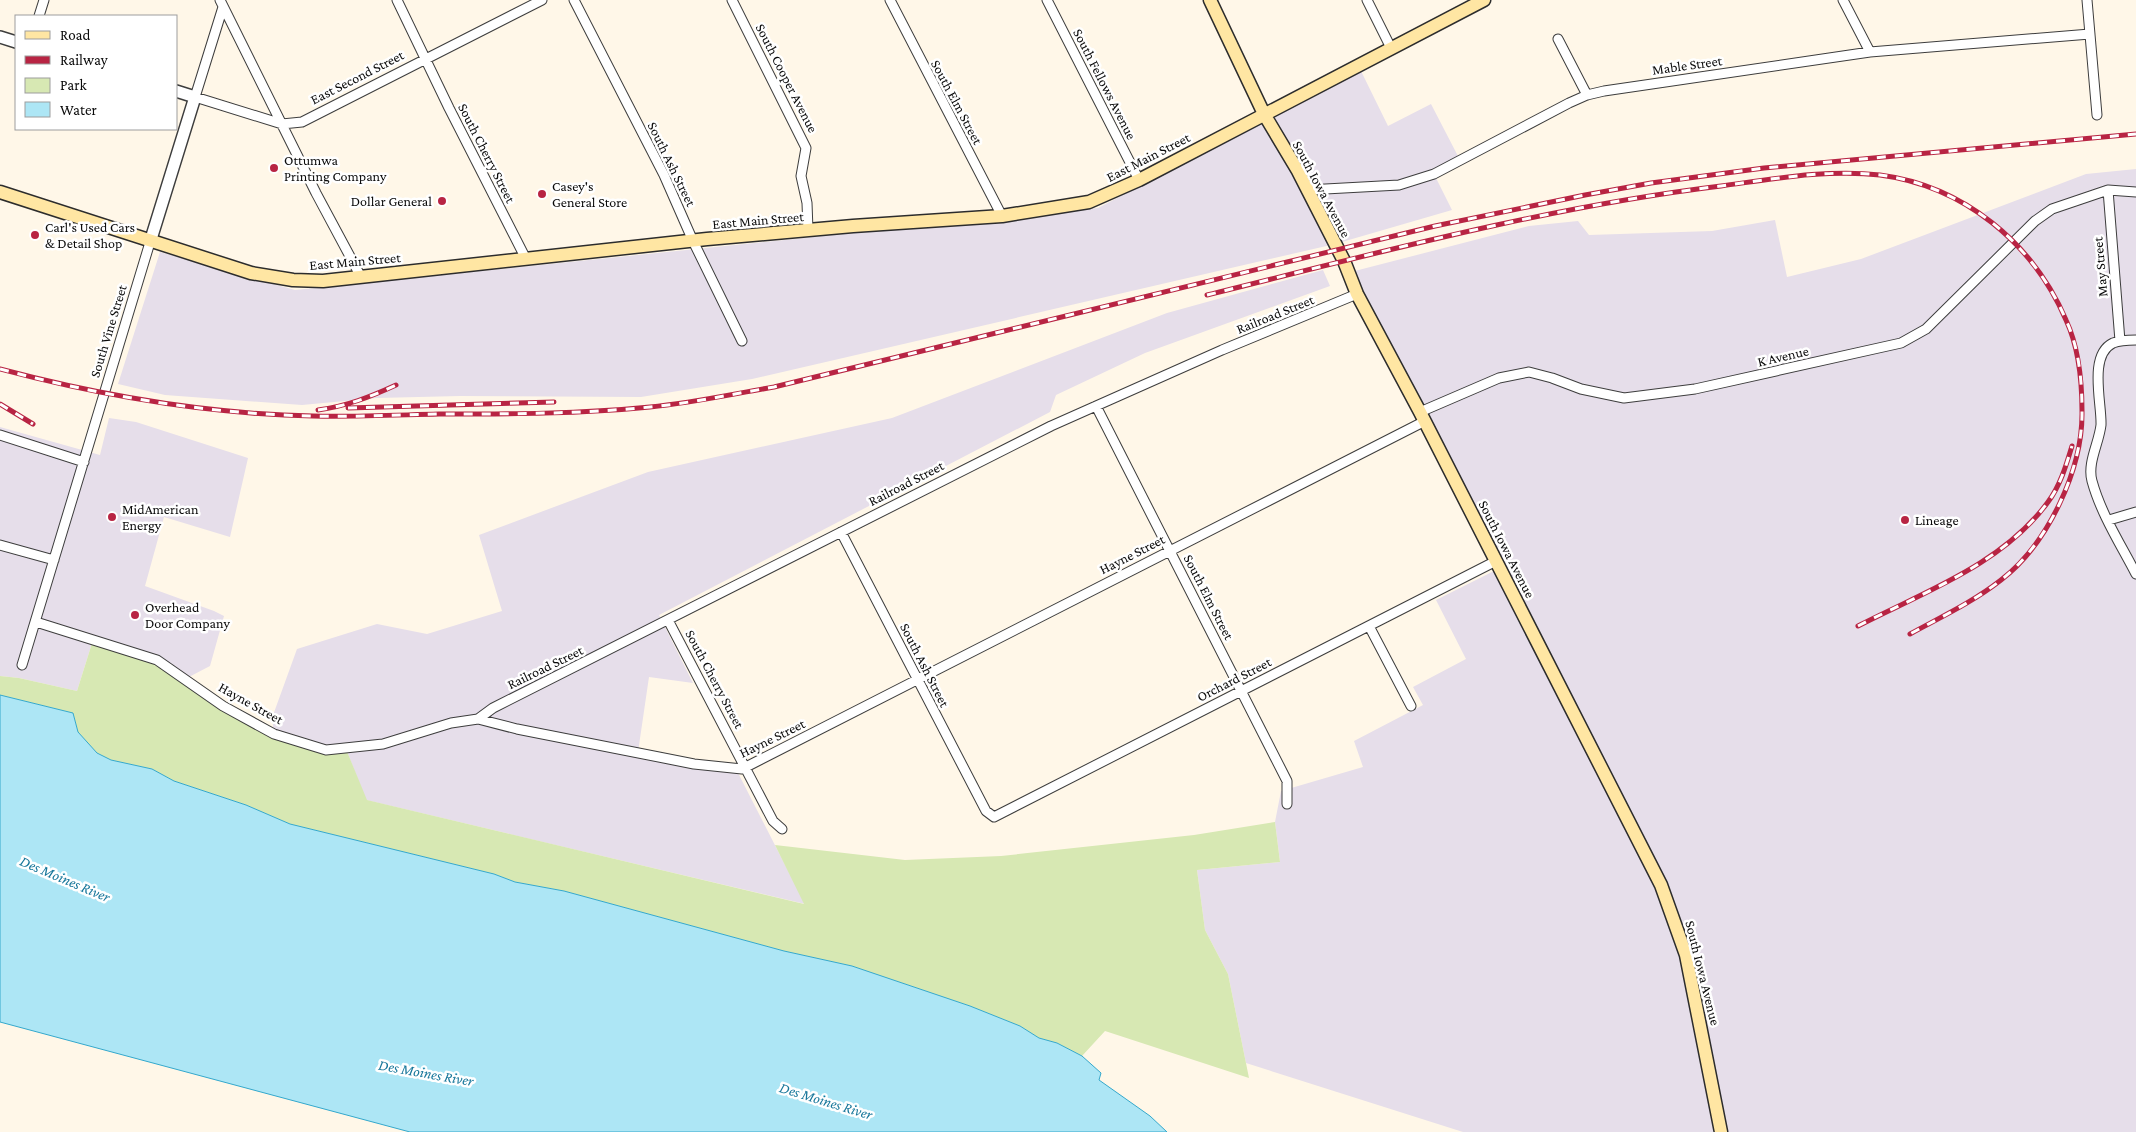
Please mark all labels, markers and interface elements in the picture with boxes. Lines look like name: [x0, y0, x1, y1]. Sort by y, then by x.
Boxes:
legend: [15, 15, 178, 130]
street label: South Cooper Avenue: [753, 21, 821, 135]
street label: South Fellows Avenue: [1070, 26, 1140, 142]
text: Road: [60, 27, 91, 43]
street label: East Second Street: [308, 46, 407, 107]
text: Railway: [60, 52, 108, 69]
street label: Mable Street: [1651, 52, 1723, 78]
street label: South Elm Street: [928, 57, 986, 147]
text: Park: [60, 77, 87, 93]
street label: South Cherry Street: [455, 101, 519, 206]
text: Water: [60, 102, 97, 118]
street label: South Ash Street: [645, 119, 700, 209]
street label: East Main Street: [1104, 129, 1193, 185]
street label: South Iowa Avenue: [1290, 138, 1354, 240]
place label: Ottumwa Printing Company: [284, 152, 387, 184]
marker: Ottumwa Printing Company: [268, 162, 280, 174]
place label: Casey's General Store: [552, 178, 627, 210]
marker: Casey's General Store: [536, 188, 548, 200]
place label: Dollar General: [351, 193, 432, 209]
marker: Dollar General: [436, 195, 448, 207]
street label: East Main Street: [712, 208, 805, 232]
place label: Carl's Used Cars & Detail Shop: [45, 219, 135, 251]
marker: Carl's Used Cars & Detail Shop: [29, 229, 41, 241]
street label: May Street: [2089, 236, 2111, 298]
street label: East Main Street: [309, 249, 402, 273]
street label: South Vine Street: [86, 282, 130, 379]
street label: Railroad Street: [1234, 291, 1317, 337]
street label: K Avenue: [1756, 342, 1810, 370]
street label: Railroad Street: [866, 457, 947, 509]
street label: South Iowa Avenue: [1475, 498, 1539, 600]
place label: MidAmerican Energy: [122, 501, 199, 533]
marker: MidAmerican Energy: [106, 511, 118, 523]
place label: Lineage: [1915, 512, 1959, 528]
marker: Lineage: [1899, 514, 1911, 526]
street label: Hayne Street: [1097, 531, 1168, 577]
street label: South Elm Street: [1181, 552, 1238, 643]
place label: Overhead Door Company: [145, 599, 231, 631]
marker: Overhead Door Company: [129, 609, 141, 621]
street label: South Ash Street: [897, 620, 953, 710]
street label: South Cherry Street: [682, 627, 748, 731]
street label: Railroad Street: [504, 642, 586, 692]
street label: Orchard Street: [1194, 653, 1274, 705]
street label: Hayne Street: [216, 679, 286, 727]
street label: Hayne Street: [737, 715, 808, 761]
water label: Des Moines River: [18, 853, 113, 905]
street label: South Iowa Avenue: [1682, 919, 1724, 1027]
water label: Des Moines River: [377, 1057, 475, 1089]
water label: Des Moines River: [778, 1079, 875, 1123]

